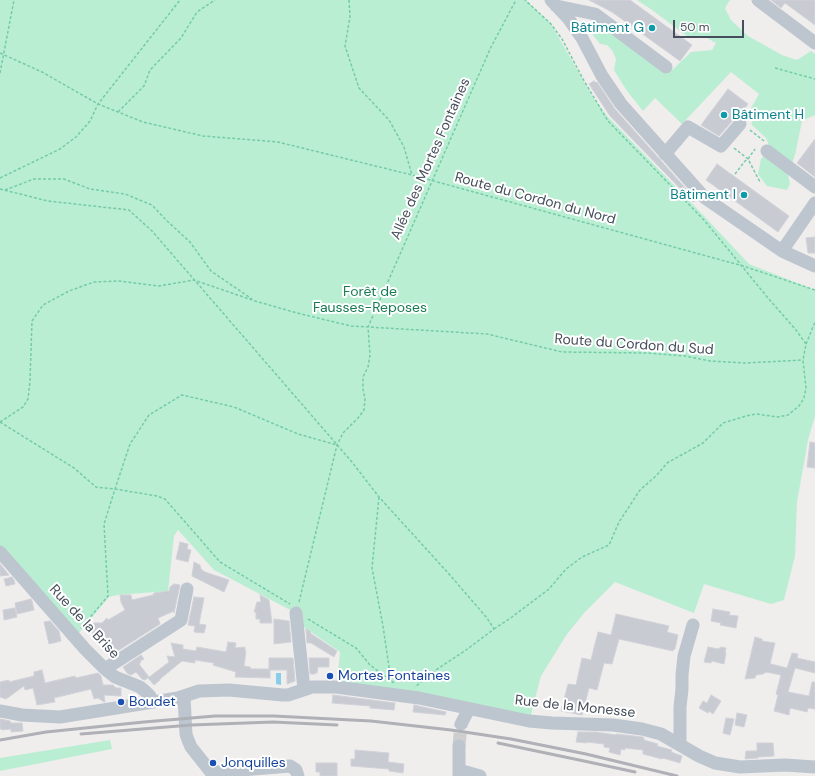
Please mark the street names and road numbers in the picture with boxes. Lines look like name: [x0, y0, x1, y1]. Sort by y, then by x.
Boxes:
street label: Allée des Mortes Fontaines: [388, 76, 474, 242]
street label: Route du Cordon du Nord: [453, 169, 617, 229]
street label: Route du Cordon du Sud: [554, 331, 714, 359]
street label: Rue de la Brise: [45, 582, 123, 662]
street label: Rue de la Monesse: [514, 692, 636, 722]

